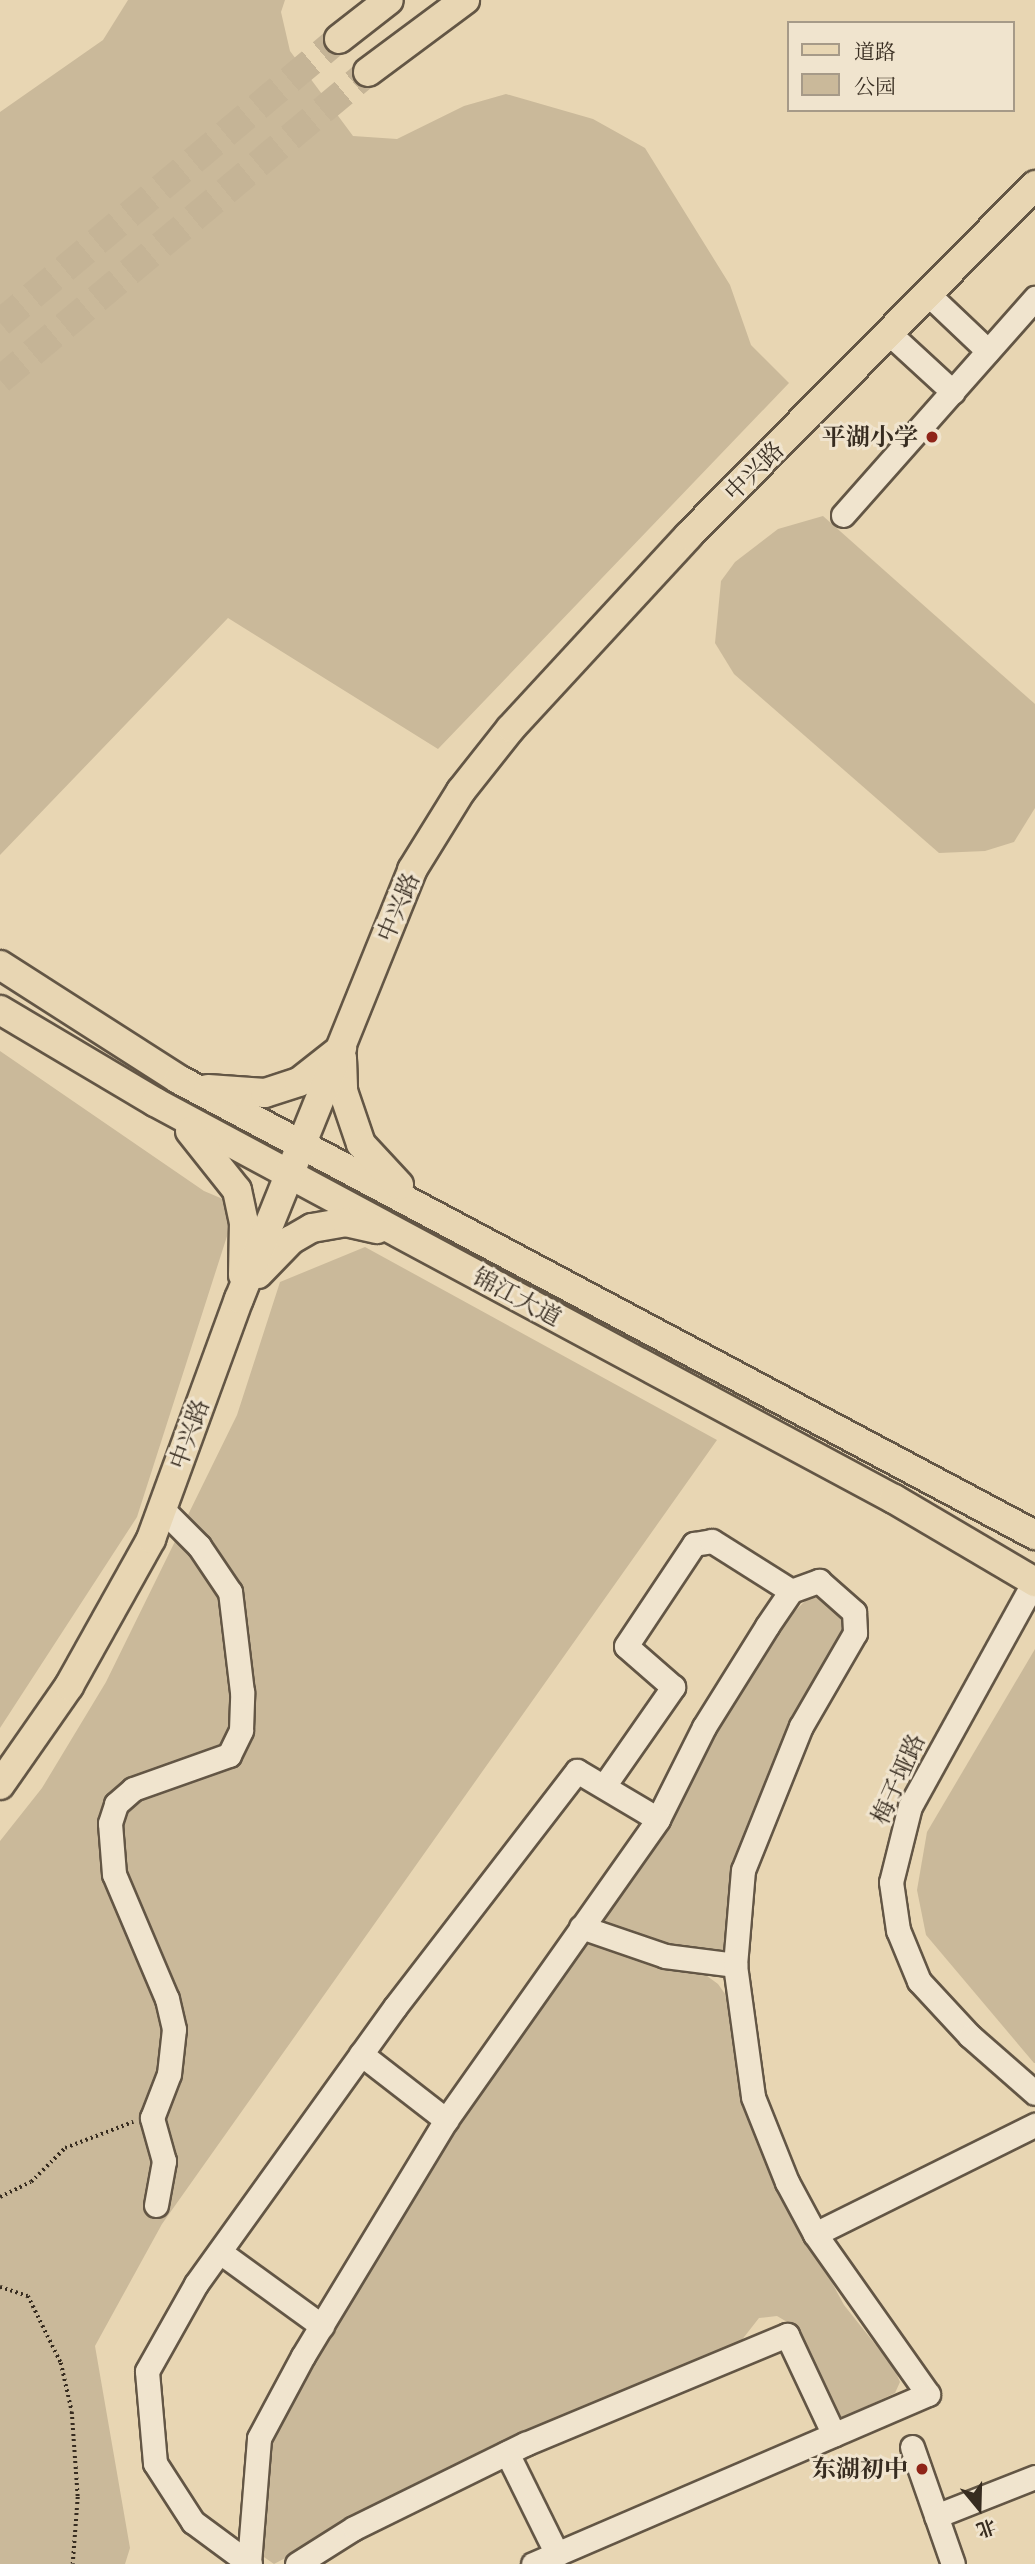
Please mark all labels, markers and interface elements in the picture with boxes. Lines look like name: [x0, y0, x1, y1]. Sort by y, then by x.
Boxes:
legend: [786, 21, 1014, 112]
text: 道路: [854, 38, 896, 65]
text: 公园: [854, 73, 896, 100]
place label: 平湖小学: [822, 423, 918, 451]
marker: 平湖小学: [924, 429, 940, 445]
street label: 中兴路: [718, 435, 790, 507]
street label: 中兴路: [371, 868, 425, 946]
street label: 锦江大道: [468, 1262, 566, 1332]
street label: 中兴路: [163, 1395, 215, 1473]
street label: 梅子垭路: [865, 1729, 931, 1829]
place label: 东湖初中: [812, 2455, 908, 2483]
marker: 东湖初中: [914, 2461, 930, 2477]
north arrow: [944, 2473, 1014, 2543]
text: 北: [973, 2513, 999, 2543]

